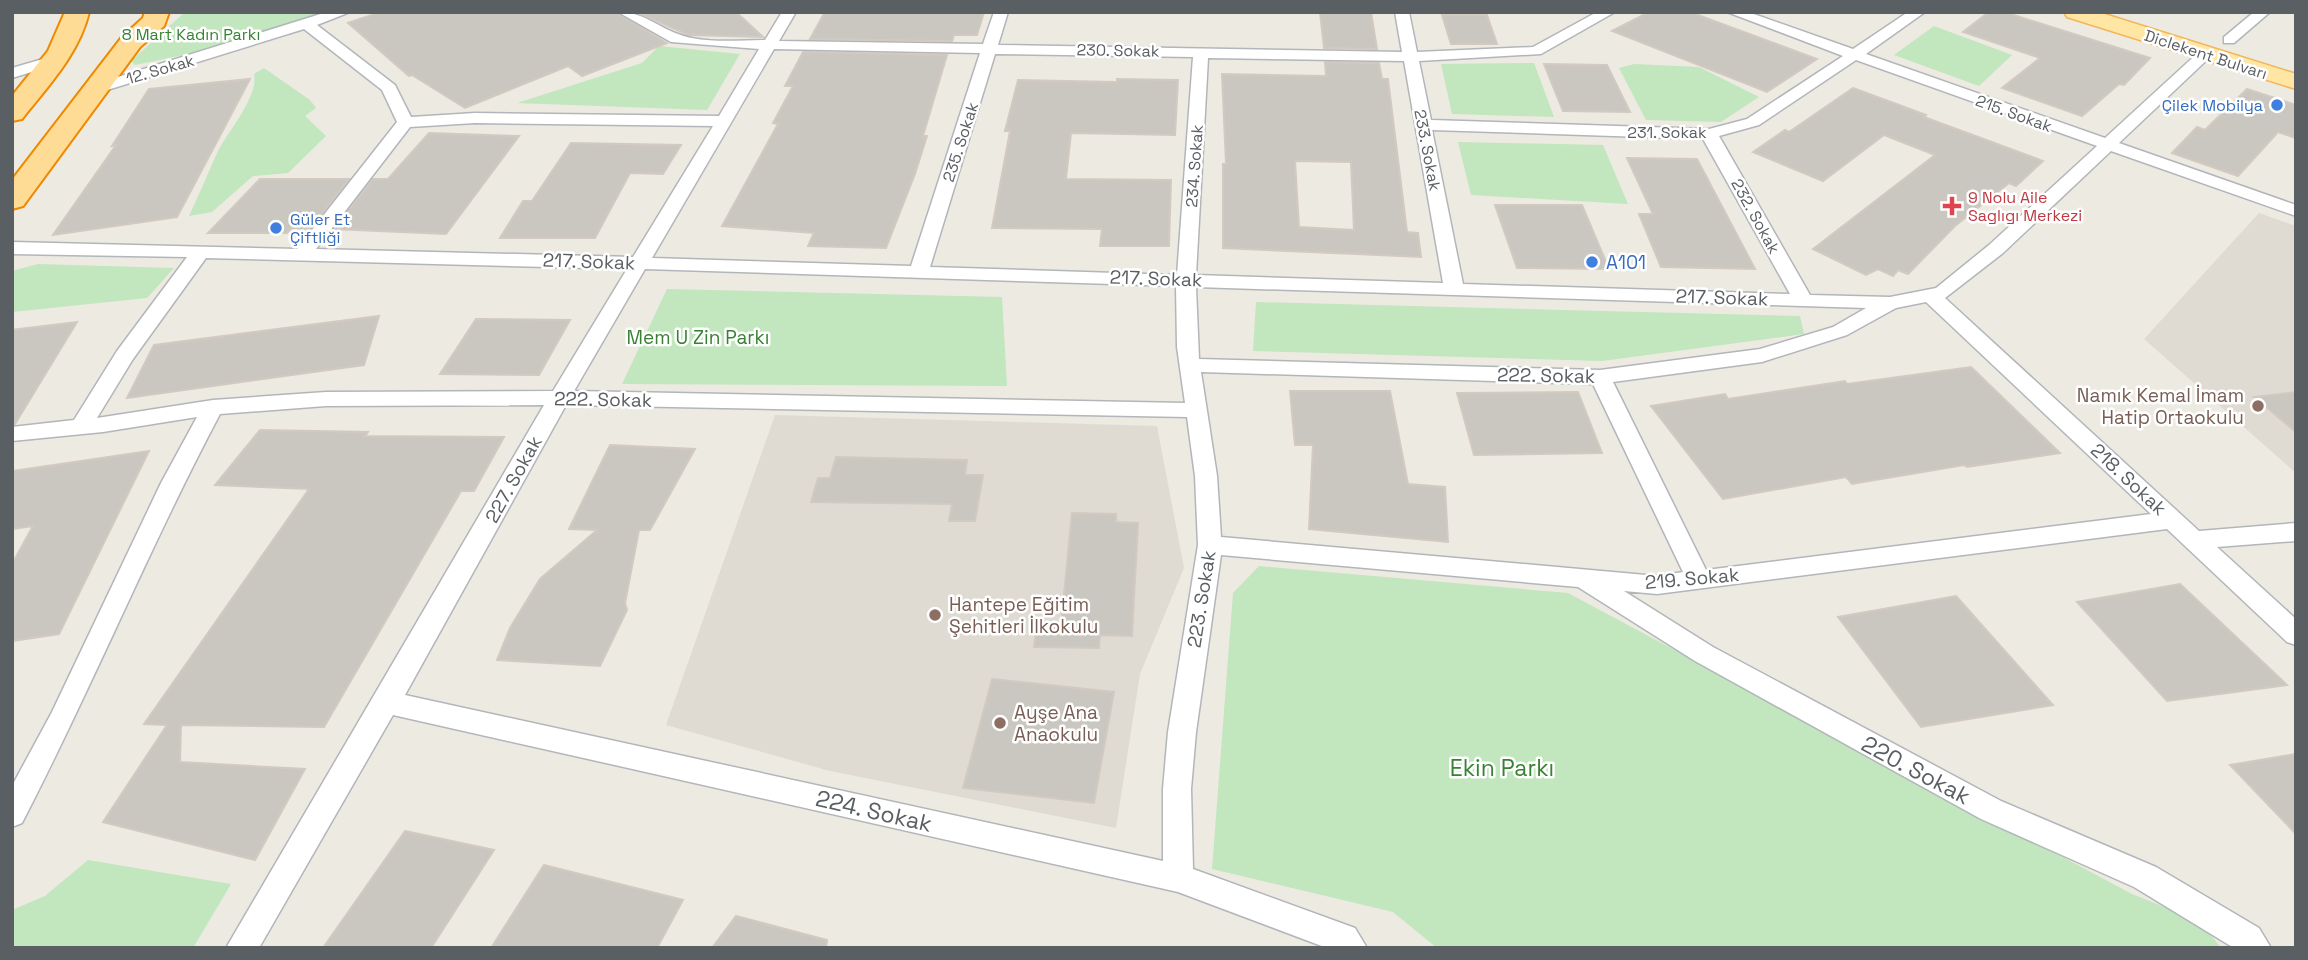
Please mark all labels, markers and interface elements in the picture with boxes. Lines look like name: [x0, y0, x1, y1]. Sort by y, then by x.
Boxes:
park label: 8 Mart Kadın Parkı: [122, 24, 260, 45]
street label: Diclekent Bulvarı: [2142, 25, 2270, 84]
street label: 230. Sokak: [1076, 39, 1160, 62]
street label: 12. Sokak: [124, 50, 197, 89]
street label: 215. Sokak: [1973, 90, 2055, 137]
place label: Çilek Mobilya: [2162, 95, 2263, 116]
marker: Çilek Mobilya: [2269, 97, 2285, 113]
street label: 235. Sokak: [938, 99, 983, 185]
street label: 233. Sokak: [1409, 108, 1446, 193]
street label: 231. Sokak: [1627, 122, 1707, 143]
street label: 234. Sokak: [1181, 124, 1208, 208]
street label: 232. Sokak: [1726, 175, 1785, 258]
place label: 9 Nolu Aile Saglıgı Merkezi: [1968, 187, 2082, 226]
marker: 9 Nolu Aile Saglıgı Merkezi: [1942, 196, 1962, 216]
place label: Güler Et Çiftliği: [290, 209, 350, 248]
marker: Güler Et Çiftliği: [268, 220, 284, 236]
street label: 217. Sokak: [542, 247, 636, 276]
place label: A101: [1606, 250, 1646, 275]
marker: A101: [1584, 254, 1600, 270]
street label: 217. Sokak: [1109, 264, 1203, 293]
street label: 217. Sokak: [1675, 283, 1769, 312]
park label: Mem U Zin Parkı: [627, 325, 769, 350]
street label: 222. Sokak: [1497, 362, 1595, 389]
place label: Namık Kemal İmam Hatip Ortaokulu: [2077, 383, 2244, 430]
street label: 222. Sokak: [554, 386, 652, 413]
marker: Namık Kemal İmam Hatip Ortaokulu: [2250, 398, 2266, 414]
street label: 227. Sokak: [479, 431, 548, 527]
street label: 218. Sokak: [2085, 438, 2172, 521]
street label: 223. Sokak: [1181, 549, 1221, 649]
street label: 219. Sokak: [1644, 562, 1740, 595]
place label: Hantepe Eğitim Şehitleri İlkokulu: [949, 592, 1098, 639]
marker: Hantepe Eğitim Şehitleri İlkokulu: [927, 607, 943, 623]
place label: Ayşe Ana Anaokulu: [1014, 700, 1098, 747]
marker: Ayşe Ana Anaokulu: [992, 715, 1008, 731]
street label: 220. Sokak: [1856, 729, 1976, 811]
park label: Ekin Parkı: [1450, 753, 1554, 783]
street label: 224. Sokak: [813, 783, 935, 839]

